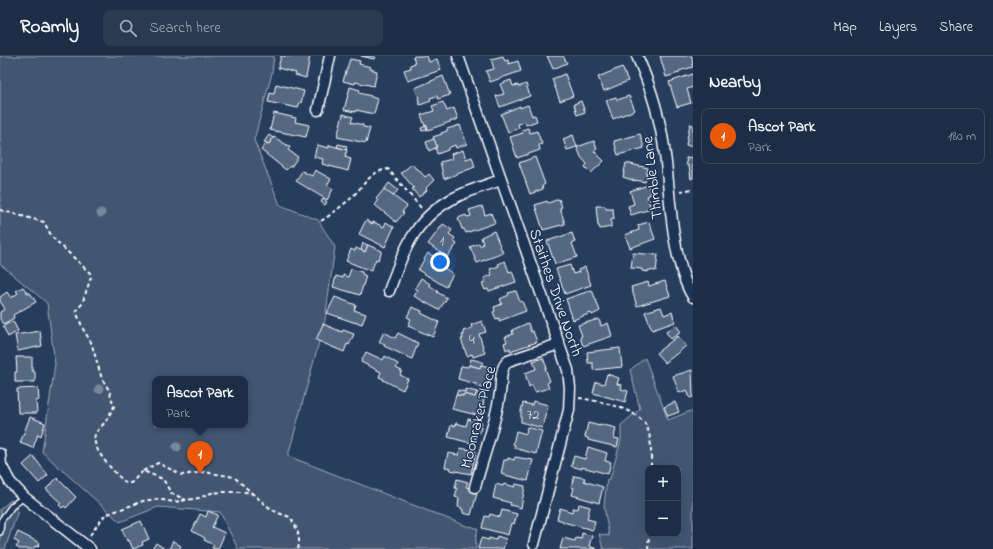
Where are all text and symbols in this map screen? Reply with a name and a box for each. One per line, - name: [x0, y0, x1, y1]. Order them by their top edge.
- search box: [103, 10, 383, 46]
- text: Roamly: [20, 14, 79, 41]
- icon: search: [117, 17, 139, 39]
- text: Search here: [149, 17, 221, 39]
- text: Map: [833, 17, 857, 38]
- text: Layers: [879, 17, 917, 38]
- text: Share: [939, 17, 973, 38]
- text: Nearby: [709, 70, 761, 95]
- text: Ascot Park: [748, 116, 815, 138]
- text: 1: [721, 127, 725, 146]
- text: 180 m: [948, 127, 976, 146]
- street label: Thimble Lane: [636, 134, 670, 221]
- text: Park: [748, 138, 772, 157]
- street label: Staithes Drive North: [522, 225, 588, 360]
- house number: 1: [440, 231, 445, 252]
- your location: [430, 252, 450, 272]
- house number: 4: [469, 330, 475, 351]
- street label: Moonraker Place: [455, 363, 503, 471]
- popup: [152, 376, 248, 428]
- text: Ascot Park: [166, 382, 234, 404]
- text: Park: [166, 404, 190, 423]
- house number: 72: [527, 405, 539, 426]
- pin: 1: [187, 441, 213, 474]
- map controls: [645, 465, 681, 537]
- button: +: [645, 465, 681, 501]
- button: −: [645, 501, 681, 537]

